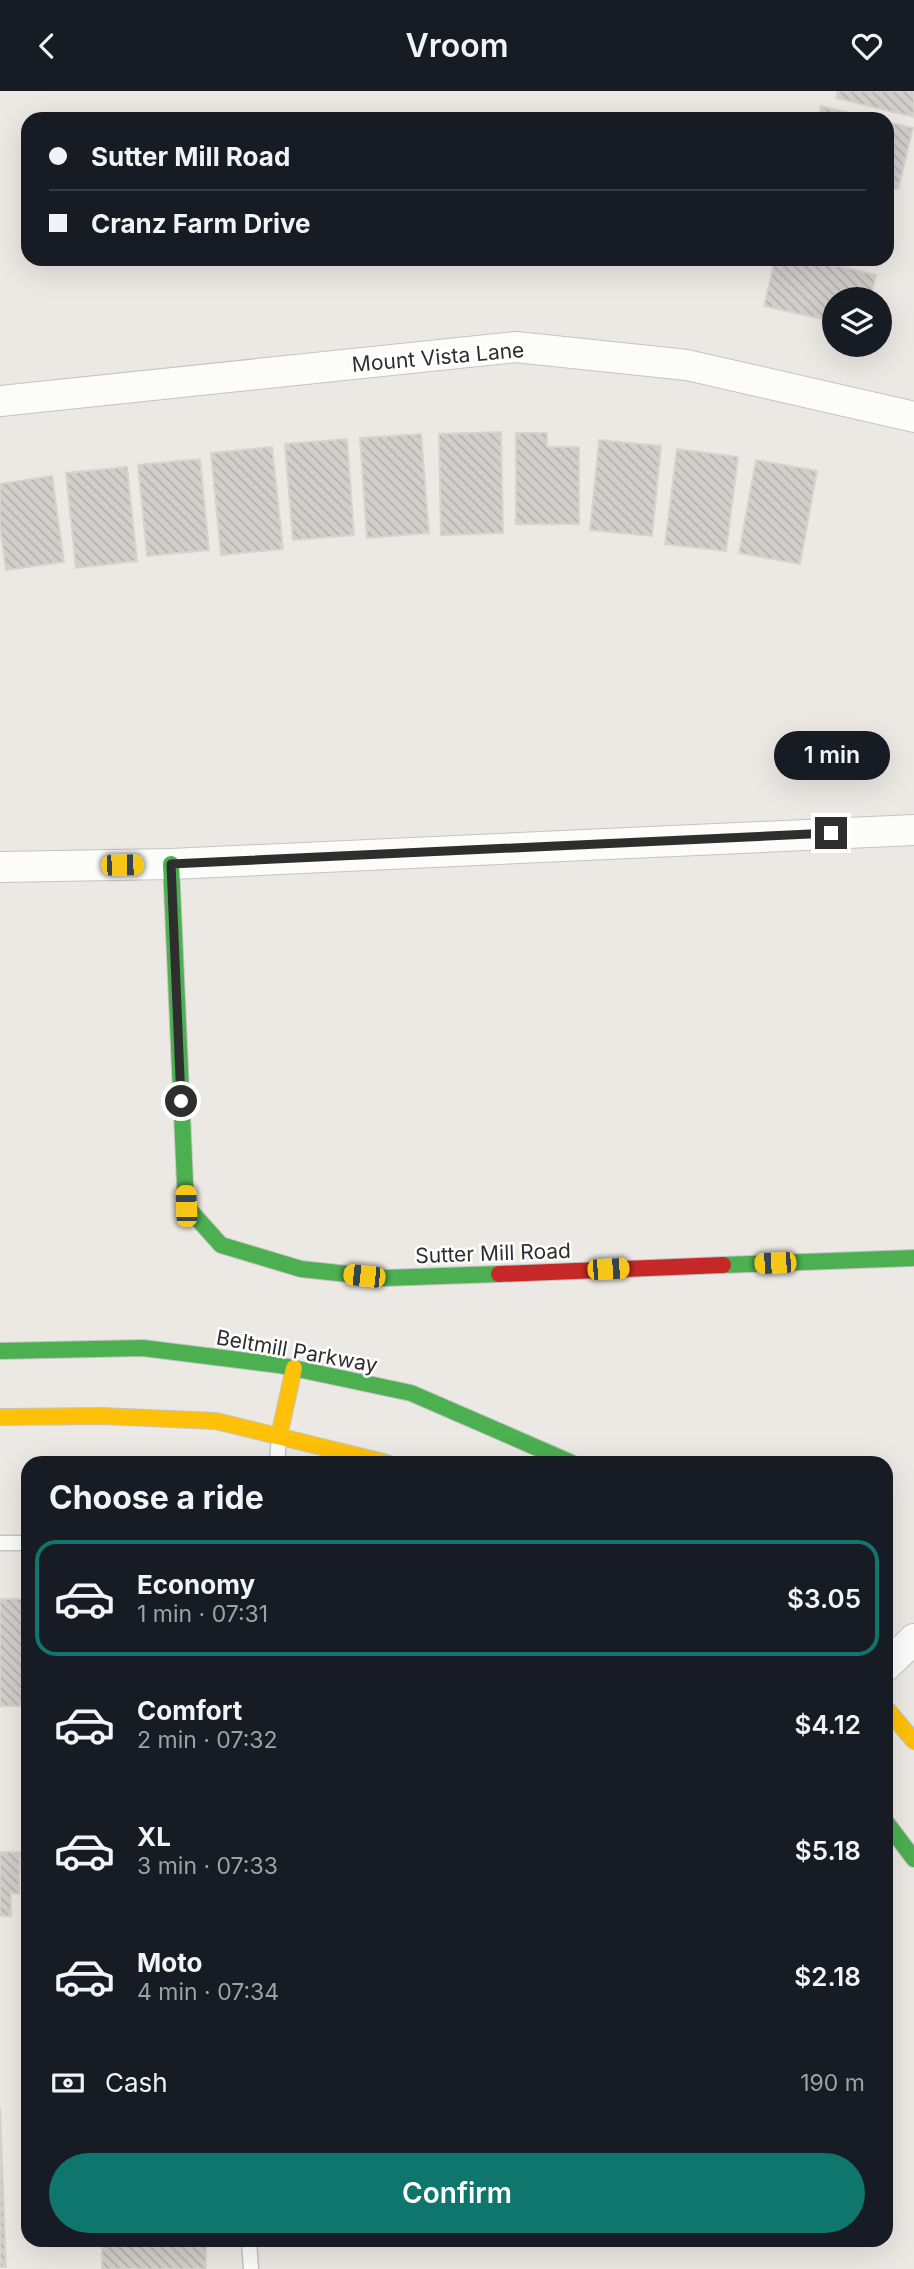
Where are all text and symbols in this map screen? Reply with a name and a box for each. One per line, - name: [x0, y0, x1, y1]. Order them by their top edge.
- text: Vroom: [405, 26, 509, 65]
- icon: back: [28, 27, 66, 65]
- icon: heart: [848, 27, 886, 65]
- text: Sutter Mill Road: [91, 141, 290, 172]
- text: Cranz Farm Drive: [91, 208, 311, 239]
- map controls: [822, 287, 892, 357]
- button: layers: [822, 287, 892, 357]
- street label: Mount Vista Lane: [351, 337, 525, 377]
- callout: 1 min: [773, 731, 889, 781]
- text: 1 min: [804, 741, 860, 769]
- route end: [815, 817, 847, 849]
- car: [101, 854, 144, 876]
- route start: [165, 1085, 197, 1117]
- car: [175, 1185, 198, 1227]
- street label: Sutter Mill Road: [415, 1238, 571, 1268]
- car: [754, 1252, 797, 1274]
- car: [587, 1257, 630, 1281]
- car: [343, 1263, 386, 1289]
- street label: Beltmill Parkway: [214, 1325, 380, 1378]
- text: Choose a ride: [49, 1478, 264, 1517]
- icon: car: [53, 1567, 116, 1630]
- text: Economy: [137, 1569, 255, 1600]
- text: $3.05: [787, 1583, 861, 1614]
- text: 1 min · 07:31: [137, 1600, 268, 1628]
- icon: car: [53, 1693, 116, 1756]
- text: Comfort: [137, 1695, 242, 1726]
- text: $4.12: [794, 1709, 861, 1740]
- text: 2 min · 07:32: [137, 1726, 278, 1754]
- icon: car: [53, 1819, 116, 1882]
- text: XL: [137, 1821, 171, 1852]
- text: $5.18: [795, 1835, 861, 1866]
- text: 3 min · 07:33: [137, 1852, 278, 1880]
- icon: car: [53, 1945, 116, 2008]
- text: Moto: [137, 1947, 202, 1978]
- text: $2.18: [794, 1961, 861, 1992]
- text: 4 min · 07:34: [137, 1978, 279, 2006]
- icon: cash: [49, 2064, 87, 2102]
- text: Cash: [105, 2067, 168, 2098]
- text: 190 m: [800, 2069, 865, 2097]
- button: Confirm: [49, 2153, 865, 2233]

